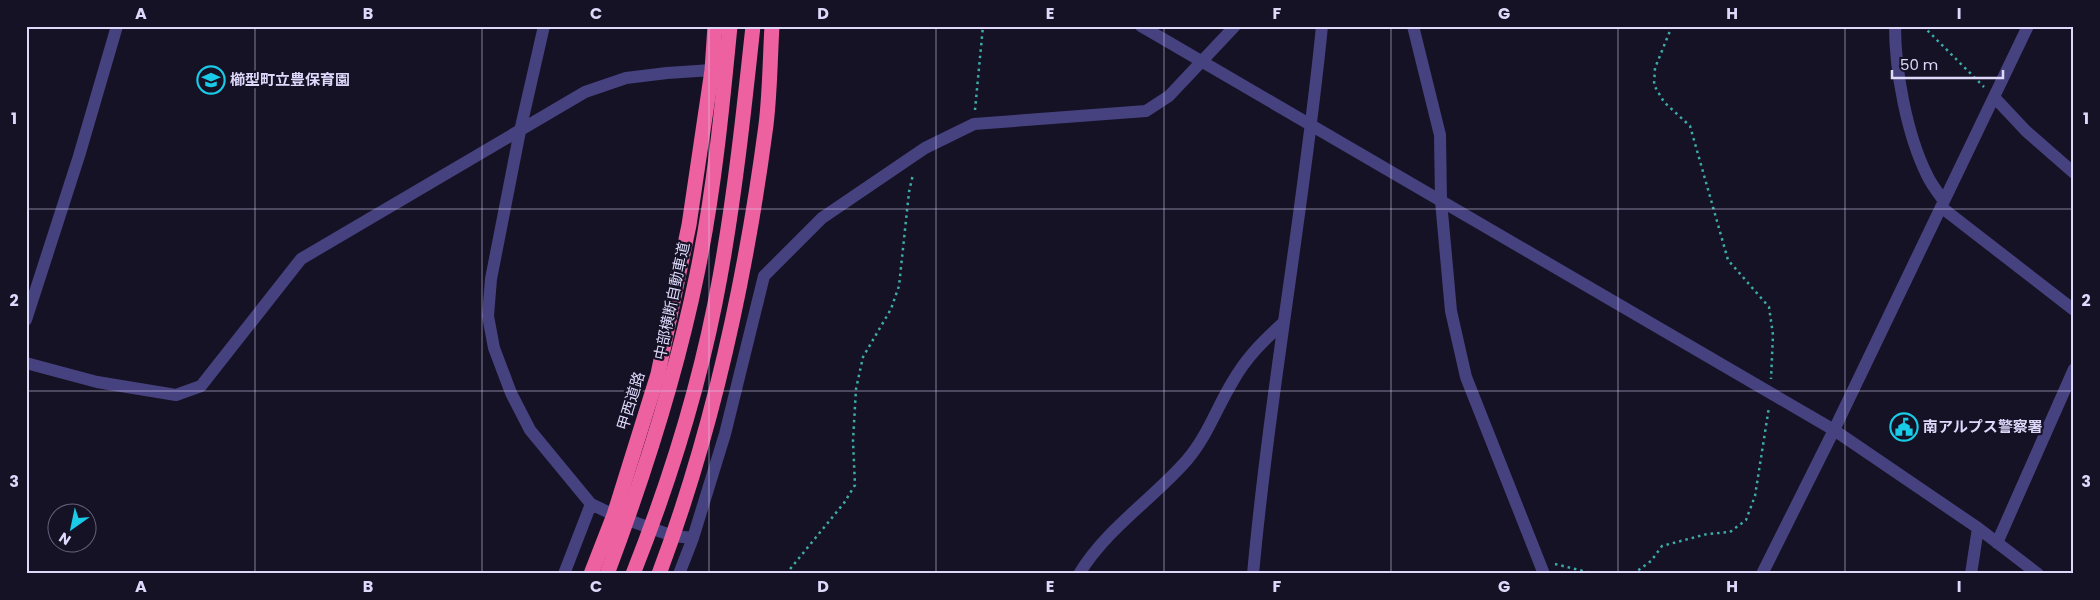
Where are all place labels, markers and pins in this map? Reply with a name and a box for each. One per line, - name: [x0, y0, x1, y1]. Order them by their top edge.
- school or university icon: 櫛型町立豊保育園: [196, 65, 226, 95]
- place label: 櫛型町立豊保育園: [230, 69, 350, 90]
- public building icon: 南アルプス警察署: [1889, 412, 1919, 442]
- place label: 南アルプス警察署: [1923, 416, 2043, 437]

